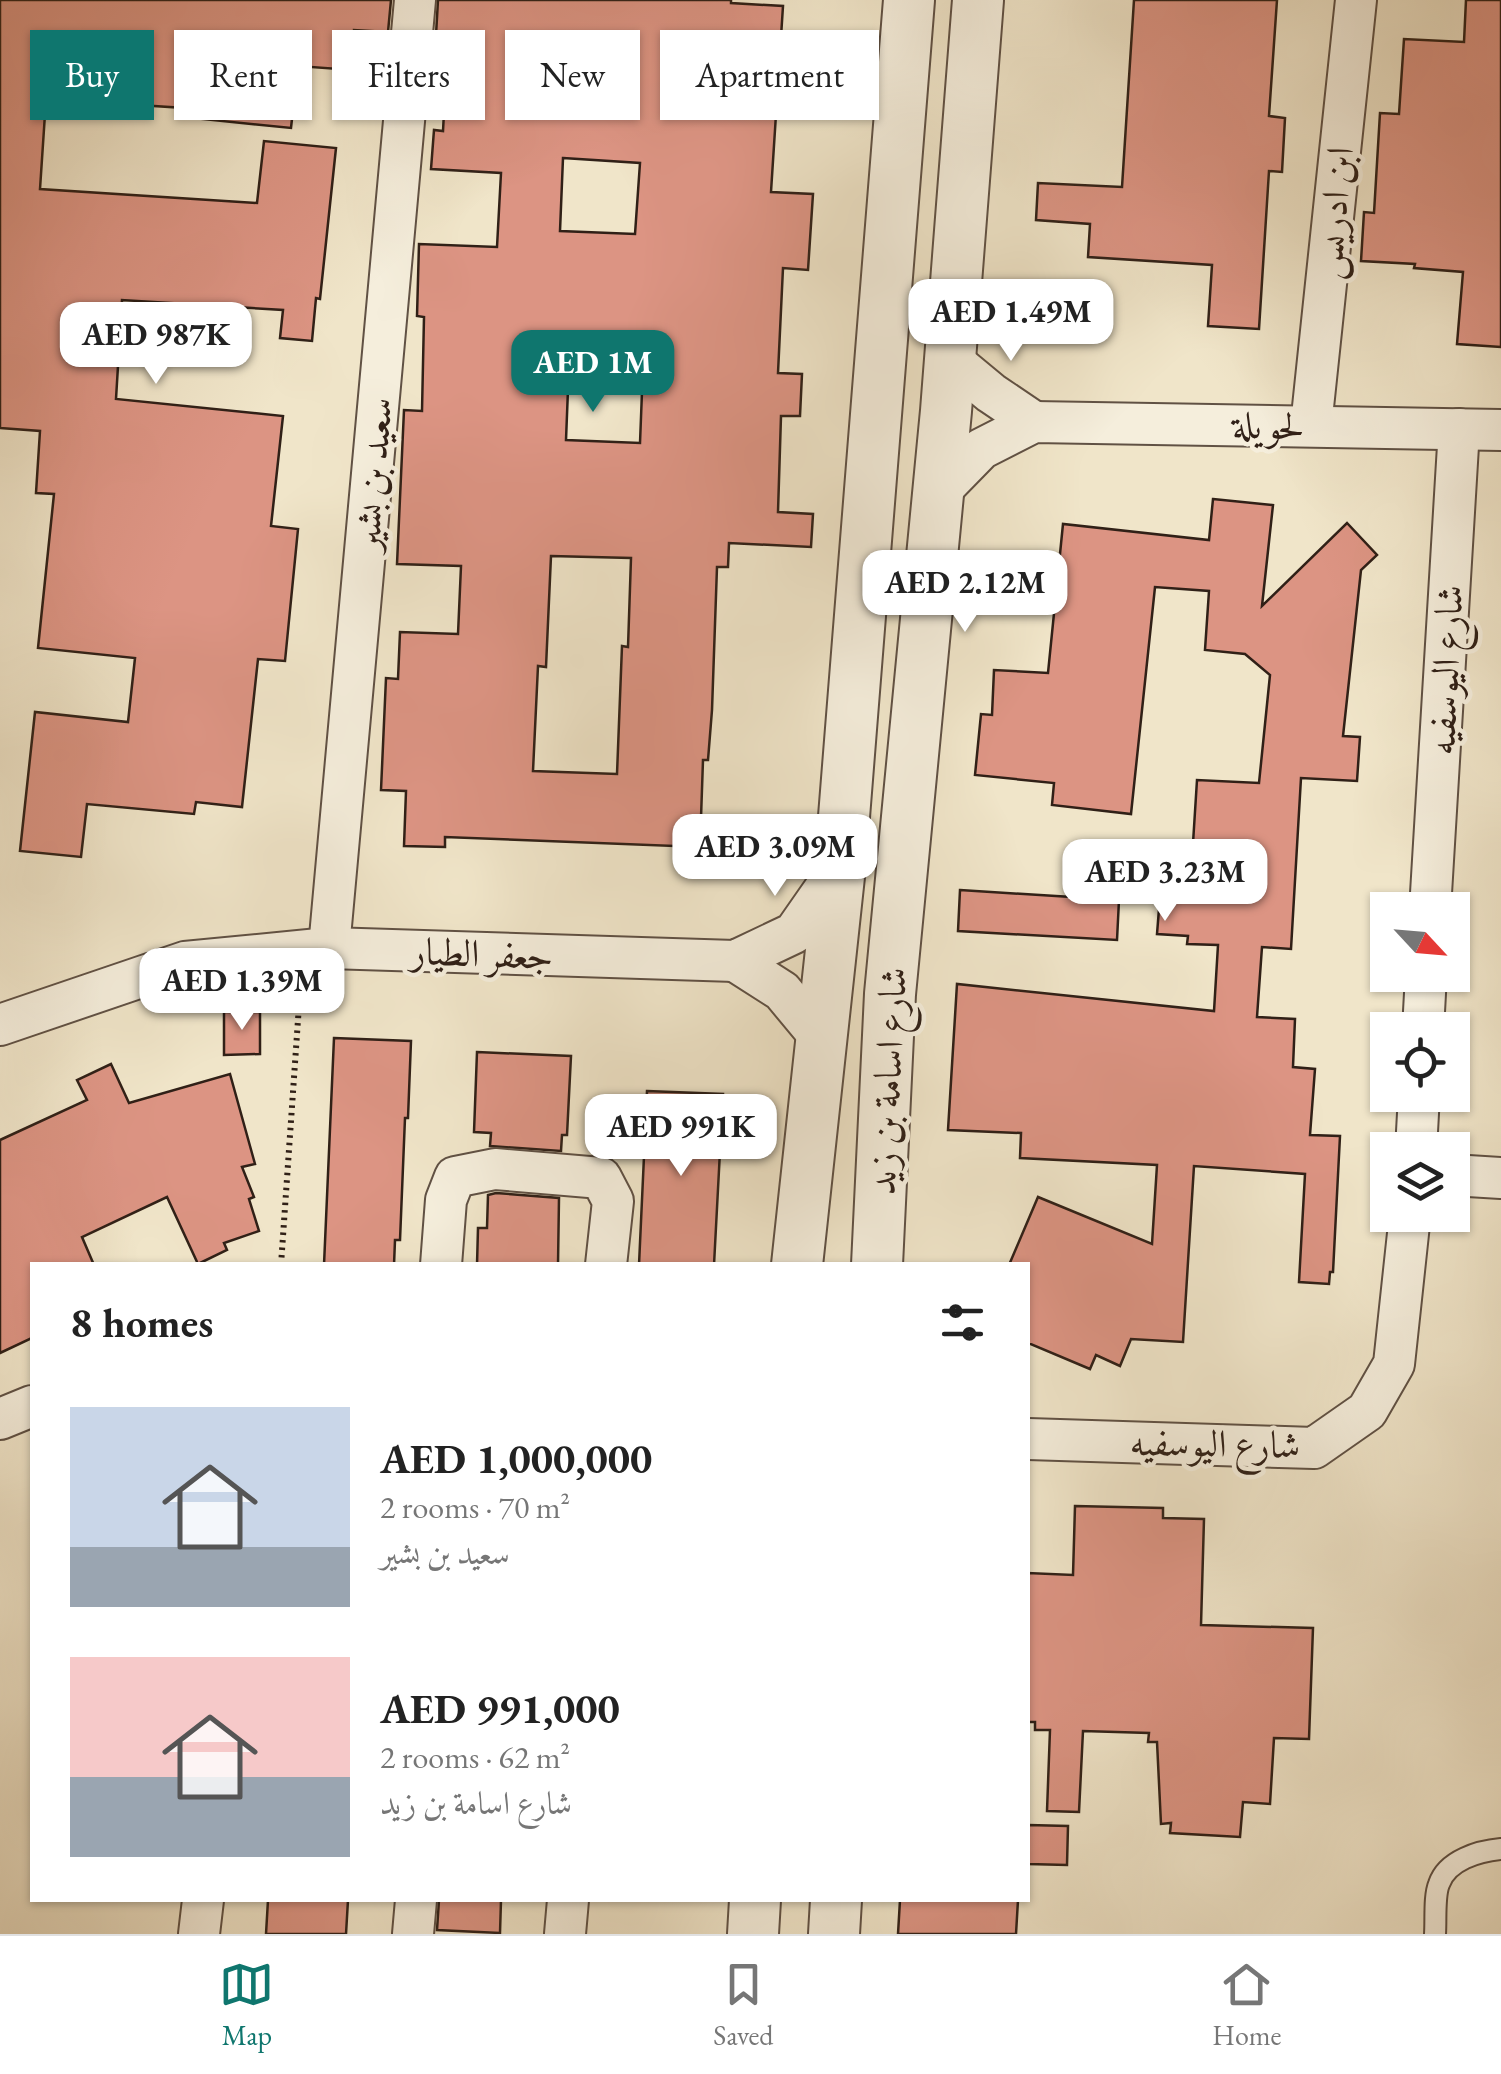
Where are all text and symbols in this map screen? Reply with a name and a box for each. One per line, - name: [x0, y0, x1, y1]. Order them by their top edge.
- chip: Buy: [30, 30, 154, 120]
- chip: Rent: [174, 30, 312, 120]
- chip: Filters: [332, 30, 485, 120]
- chip: New: [505, 30, 640, 120]
- chip: Apartment: [660, 30, 879, 120]
- street label: ابن ادريس: [1302, 144, 1367, 282]
- pin: AED 1.49M: [897, 279, 1125, 364]
- text: AED 1.49M: [930, 290, 1092, 332]
- pin: AED 987K: [53, 302, 259, 387]
- text: AED 987K: [82, 313, 230, 355]
- pin: AED 1M: [512, 330, 674, 415]
- text: AED 1M: [533, 341, 653, 383]
- street label: سعيد بن بشير: [341, 395, 403, 557]
- street label: لحويلة: [1230, 400, 1304, 450]
- pin: AED 2.12M: [851, 550, 1079, 635]
- text: AED 2.12M: [884, 561, 1046, 603]
- street label: شارع اليوسفيه: [1416, 584, 1481, 757]
- pin: AED 3.09M: [661, 814, 889, 899]
- text: AED 3.09M: [694, 825, 856, 867]
- pin: AED 3.23M: [1051, 839, 1279, 924]
- text: AED 3.23M: [1084, 850, 1246, 892]
- north arrow: [1370, 892, 1470, 992]
- map controls: [1370, 892, 1470, 1232]
- street label: جعفر الطيار: [406, 926, 554, 980]
- pin: AED 1.39M: [128, 948, 356, 1033]
- text: AED 1.39M: [161, 959, 323, 1001]
- street label: شارع اسامة بن زيد: [857, 966, 924, 1196]
- button: locate: [1370, 1012, 1470, 1112]
- pin: AED 991K: [578, 1094, 784, 1179]
- text: AED 991K: [607, 1105, 755, 1147]
- button: layers: [1370, 1132, 1470, 1232]
- text: 8 homes: [70, 1295, 213, 1350]
- icon: filters: [935, 1295, 990, 1350]
- street label: شارع اليوسفيه: [1129, 1417, 1301, 1476]
- text: AED 1,000,000: [380, 1431, 652, 1486]
- icon: home: [150, 1447, 270, 1567]
- text: 2 rooms · 70 m²: [380, 1486, 570, 1528]
- text: سعيد بن بشير: [380, 1532, 510, 1574]
- text: AED 991,000: [380, 1681, 620, 1736]
- icon: home: [150, 1697, 270, 1817]
- text: 2 rooms · 62 m²: [380, 1736, 570, 1778]
- text: شارع اسامة بن زيد: [380, 1782, 572, 1824]
- tab: Map: [219, 1957, 274, 2053]
- tab: Saved: [713, 1957, 773, 2053]
- tab: Home: [1212, 1957, 1282, 2053]

